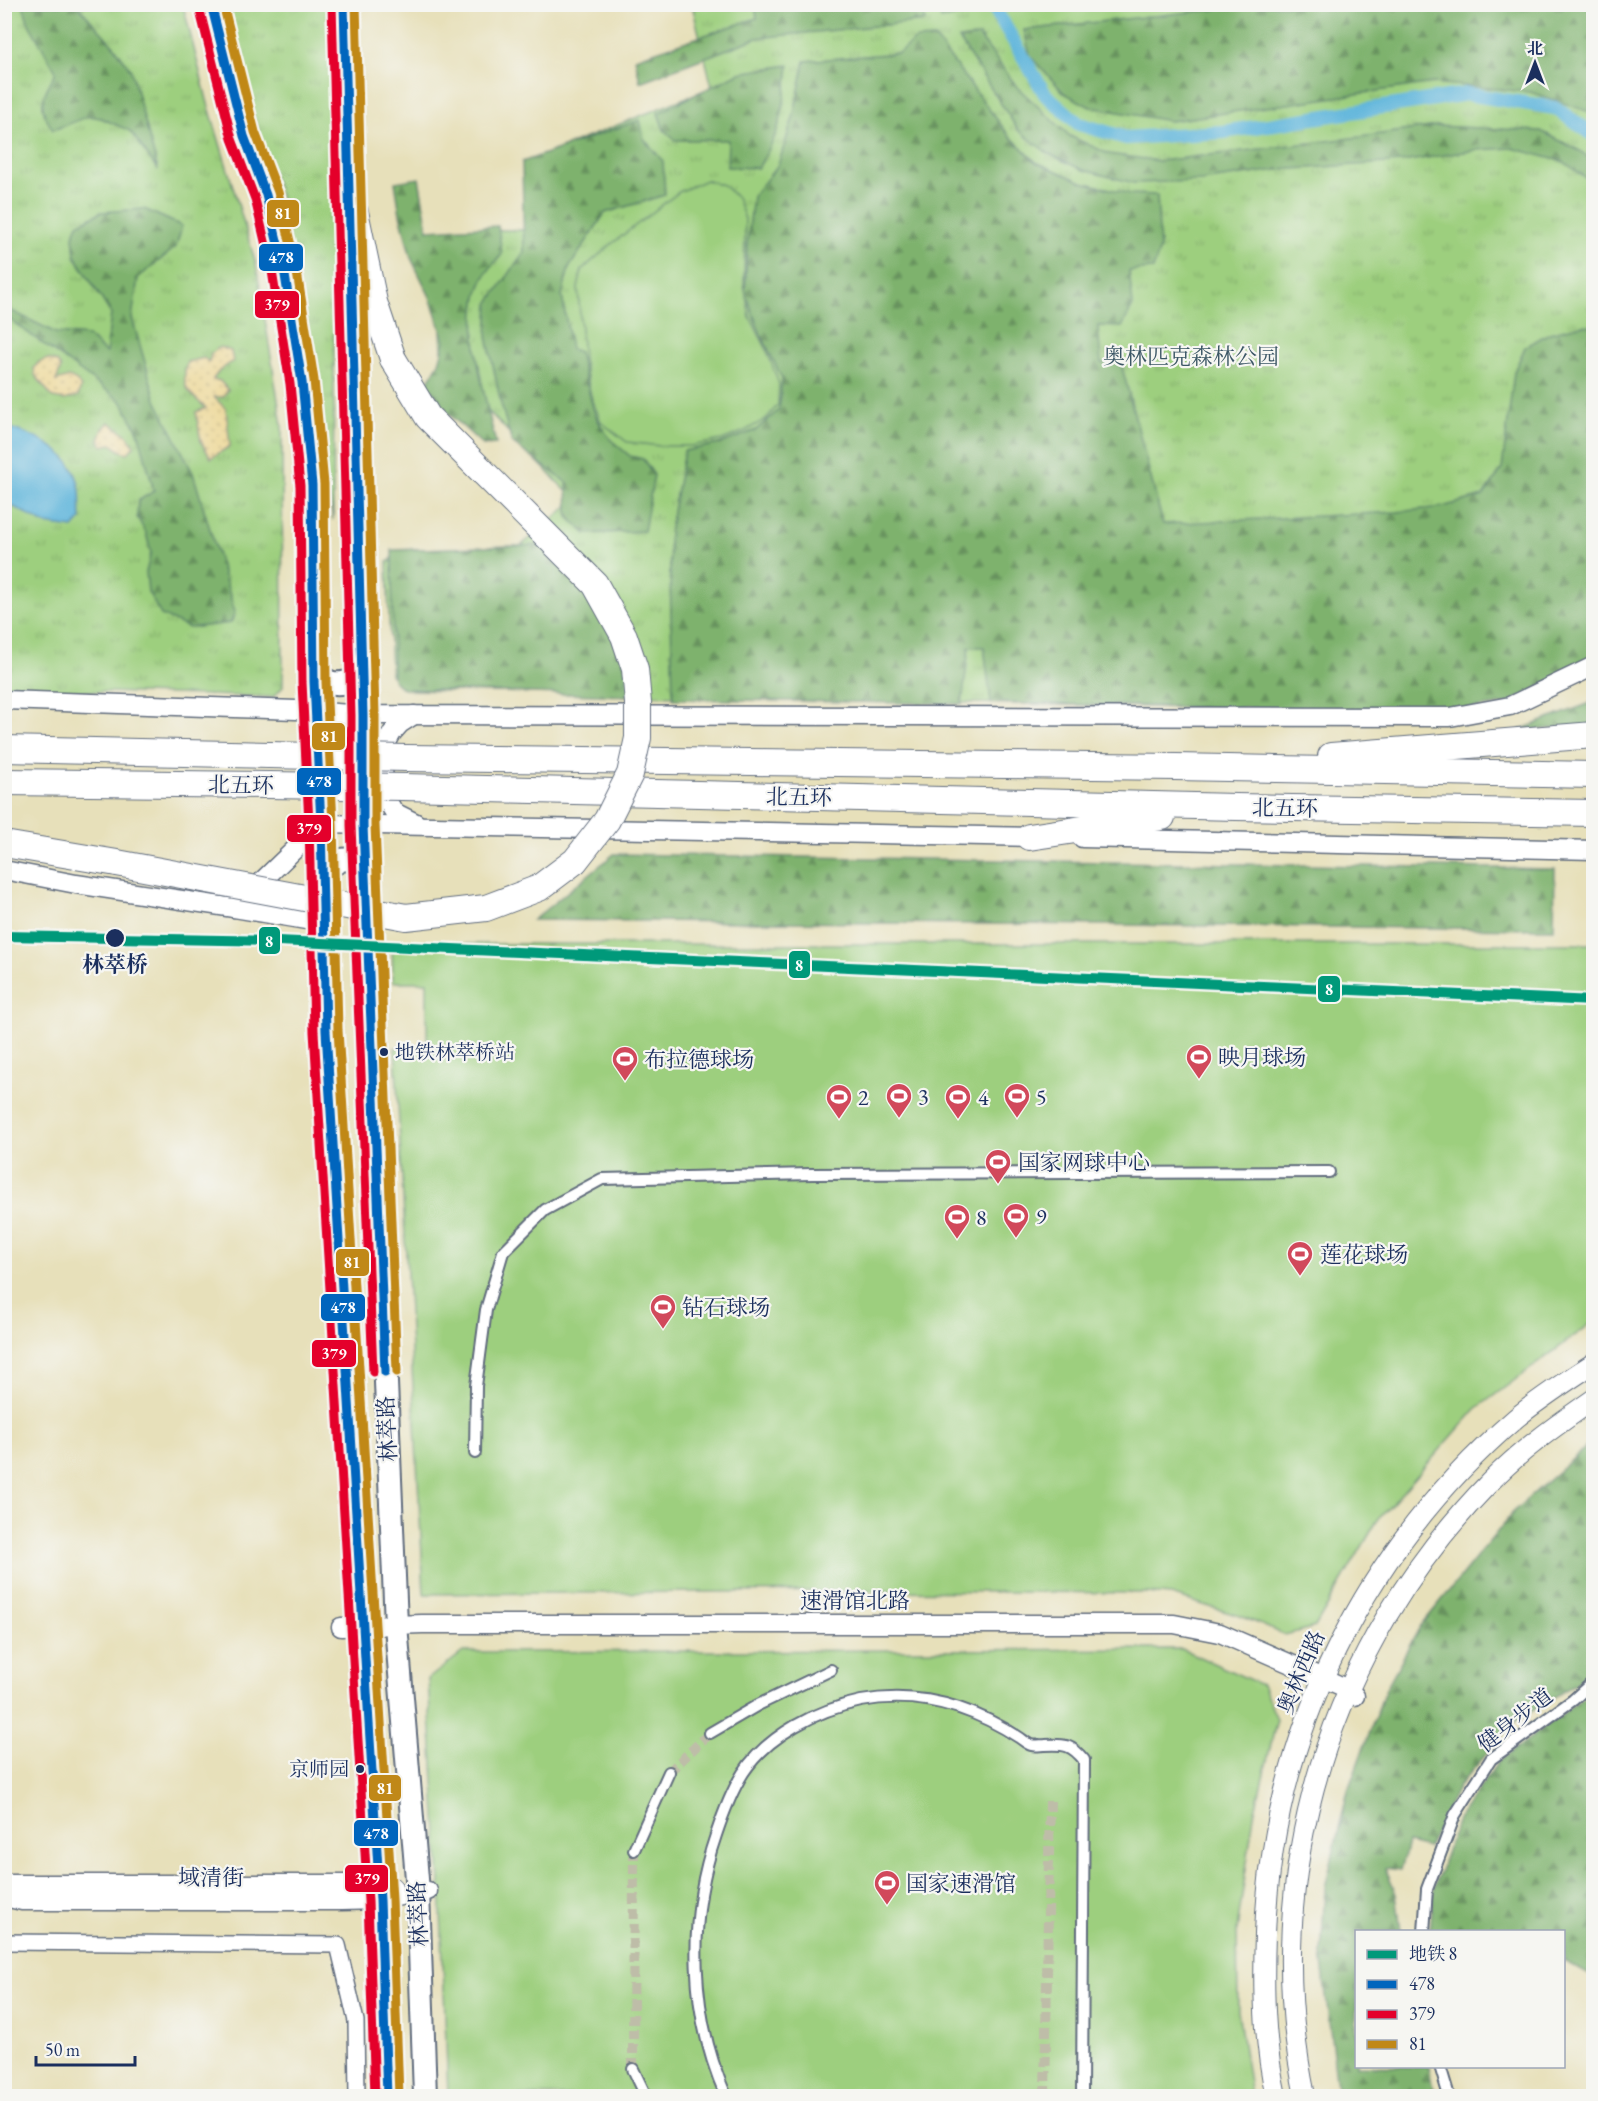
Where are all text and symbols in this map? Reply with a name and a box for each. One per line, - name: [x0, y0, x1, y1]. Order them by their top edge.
- north arrow: [1505, 33, 1565, 93]
- text: 北: [1527, 38, 1543, 59]
- line badge: 81: [266, 199, 300, 228]
- text: 81: [275, 203, 291, 224]
- line badge: 478: [258, 243, 304, 272]
- text: 478: [268, 247, 294, 268]
- line badge: 379: [254, 290, 300, 319]
- text: 379: [264, 294, 290, 315]
- park label: 奥林匹克森林公园: [1103, 342, 1279, 371]
- line badge: 81: [311, 722, 346, 751]
- text: 81: [321, 726, 337, 747]
- line badge: 478: [296, 767, 342, 796]
- street label: 北五环: [208, 770, 274, 800]
- text: 478: [306, 771, 332, 792]
- street label: 北五环: [766, 782, 832, 812]
- street label: 北五环: [1252, 793, 1318, 823]
- line badge: 379: [286, 814, 332, 843]
- text: 379: [296, 818, 322, 839]
- line badge: 8: [258, 926, 281, 955]
- marker: 林萃桥: [104, 927, 126, 949]
- text: 8: [265, 931, 273, 952]
- place label: 林萃桥: [82, 950, 148, 979]
- line badge: 8: [788, 950, 811, 979]
- text: 8: [795, 955, 803, 976]
- line badge: 8: [1317, 975, 1341, 1003]
- text: 8: [1325, 979, 1333, 1000]
- place label: 地铁林萃桥站: [395, 1039, 515, 1065]
- sports icon: 映月球场: [1184, 1042, 1214, 1080]
- place label: 映月球场: [1218, 1043, 1306, 1072]
- sports icon: 布拉德球场: [610, 1044, 640, 1082]
- place label: 布拉德球场: [644, 1045, 754, 1074]
- marker: 地铁林萃桥站: [378, 1046, 390, 1058]
- sports icon: 3: [884, 1081, 914, 1119]
- sports icon: 5: [1002, 1081, 1032, 1119]
- sports icon: 2: [824, 1082, 854, 1120]
- place label: 3: [918, 1082, 929, 1111]
- sports icon: 4: [943, 1082, 973, 1120]
- place label: 5: [1036, 1082, 1047, 1111]
- place label: 2: [858, 1083, 869, 1112]
- place label: 4: [978, 1083, 989, 1112]
- sports icon: 国家网球中心: [983, 1147, 1013, 1185]
- place label: 国家网球中心: [1018, 1148, 1150, 1177]
- sports icon: 9: [1001, 1201, 1031, 1239]
- sports icon: 8: [942, 1202, 972, 1240]
- place label: 9: [1036, 1202, 1047, 1231]
- place label: 8: [976, 1203, 987, 1232]
- sports icon: 莲花球场: [1285, 1239, 1315, 1277]
- place label: 莲花球场: [1320, 1240, 1408, 1269]
- line badge: 81: [335, 1248, 370, 1277]
- text: 81: [344, 1252, 360, 1273]
- sports icon: 钻石球场: [648, 1292, 678, 1330]
- line badge: 478: [320, 1293, 366, 1322]
- place label: 钻石球场: [682, 1293, 770, 1322]
- text: 478: [330, 1297, 356, 1318]
- line badge: 379: [311, 1339, 357, 1368]
- text: 379: [321, 1343, 347, 1364]
- street label: 林萃路: [371, 1395, 403, 1463]
- street label: 速滑馆北路: [800, 1586, 910, 1615]
- street label: 奥林西路: [1270, 1626, 1332, 1718]
- street label: 健身步道: [1471, 1681, 1559, 1759]
- place label: 京师园: [289, 1756, 349, 1782]
- marker: 京师园: [354, 1763, 366, 1775]
- line badge: 81: [368, 1774, 402, 1802]
- text: 81: [377, 1778, 393, 1799]
- line badge: 478: [353, 1819, 399, 1847]
- text: 478: [363, 1823, 389, 1844]
- street label: 域清街: [178, 1863, 244, 1892]
- line badge: 379: [344, 1864, 389, 1893]
- text: 379: [354, 1868, 380, 1889]
- sports icon: 国家速滑馆: [872, 1868, 902, 1906]
- place label: 国家速滑馆: [906, 1869, 1016, 1898]
- street label: 林萃路: [402, 1880, 434, 1948]
- legend: [1355, 1930, 1565, 2068]
- text: 地铁 8: [1409, 1942, 1457, 1965]
- text: 478: [1409, 1972, 1435, 1995]
- text: 379: [1409, 2002, 1435, 2025]
- scale bar: [36, 2029, 135, 2067]
- text: 81: [1409, 2032, 1426, 2055]
- text: 50 m: [45, 2038, 80, 2061]

